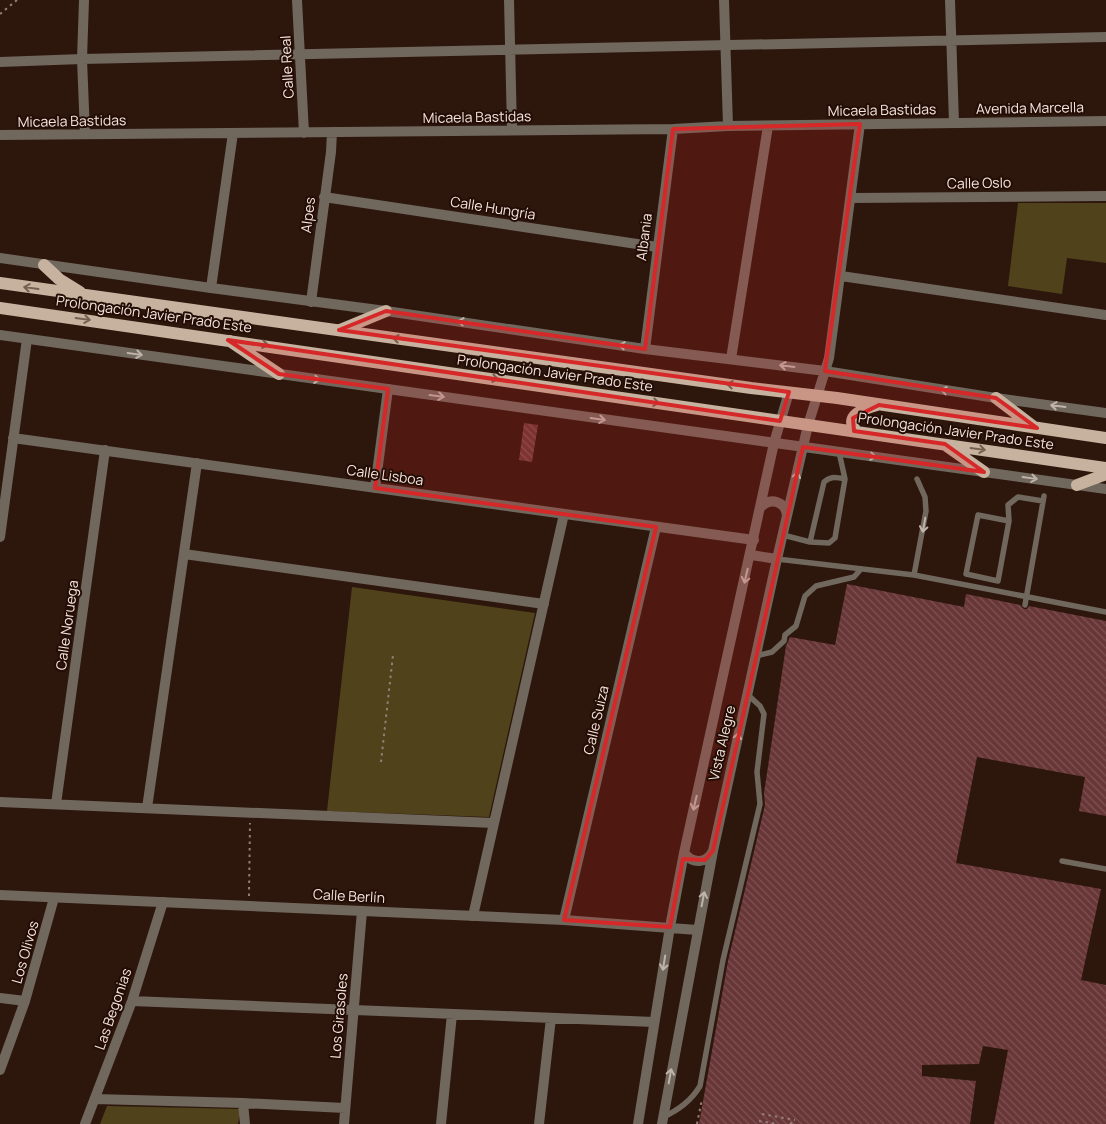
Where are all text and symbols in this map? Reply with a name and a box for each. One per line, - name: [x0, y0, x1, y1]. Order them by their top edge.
- street label: Calle Real: [275, 35, 298, 99]
- street label: Avenida Marcella: [976, 97, 1084, 118]
- street label: Micaela Bastidas: [828, 99, 936, 120]
- street label: Micaela Bastidas: [423, 106, 531, 127]
- street label: Micaela Bastidas: [18, 110, 126, 131]
- street label: Calle Oslo: [947, 172, 1011, 193]
- street label: Calle Hungría: [449, 191, 537, 224]
- street label: Alpes: [296, 196, 319, 234]
- street label: Albania: [631, 212, 656, 262]
- one-way arrow: [23, 282, 39, 292]
- street label: Prolongación Javier Prado Este: [55, 290, 253, 337]
- one-way arrow: [75, 314, 91, 324]
- one-way arrow: [457, 317, 473, 327]
- one-way arrow: [392, 334, 408, 344]
- one-way arrow: [253, 340, 269, 350]
- one-way arrow: [618, 341, 634, 351]
- one-way arrow: [127, 349, 143, 359]
- street label: Prolongación Javier Prado Este: [456, 349, 654, 396]
- one-way arrow: [779, 361, 795, 371]
- one-way arrow: [305, 374, 321, 384]
- one-way arrow: [483, 374, 499, 384]
- one-way arrow: [726, 380, 742, 390]
- one-way arrow: [940, 385, 956, 395]
- one-way arrow: [428, 391, 444, 401]
- one-way arrow: [644, 397, 660, 407]
- one-way arrow: [1050, 401, 1066, 411]
- street label: Prolongación Javier Prado Este: [857, 407, 1055, 454]
- one-way arrow: [589, 414, 605, 424]
- one-way arrow: [970, 444, 986, 454]
- one-way arrow: [861, 451, 877, 461]
- street label: Calle Lisboa: [345, 460, 425, 489]
- one-way arrow: [792, 472, 801, 488]
- one-way arrow: [1022, 473, 1038, 483]
- one-way arrow: [918, 517, 928, 533]
- one-way arrow: [741, 568, 750, 584]
- street label: Calle Noruega: [51, 579, 82, 671]
- street label: Calle Suiza: [578, 683, 613, 756]
- street label: Vista Alegre: [704, 703, 739, 782]
- one-way arrow: [733, 733, 742, 749]
- one-way arrow: [690, 795, 699, 811]
- street label: Calle Berlín: [313, 884, 385, 907]
- one-way arrow: [699, 891, 708, 907]
- street label: Los Olivos: [6, 918, 43, 986]
- one-way arrow: [658, 954, 668, 970]
- street label: Las Begonias: [90, 966, 135, 1052]
- street label: Los Girasoles: [325, 972, 352, 1059]
- one-way arrow: [666, 1068, 676, 1084]

